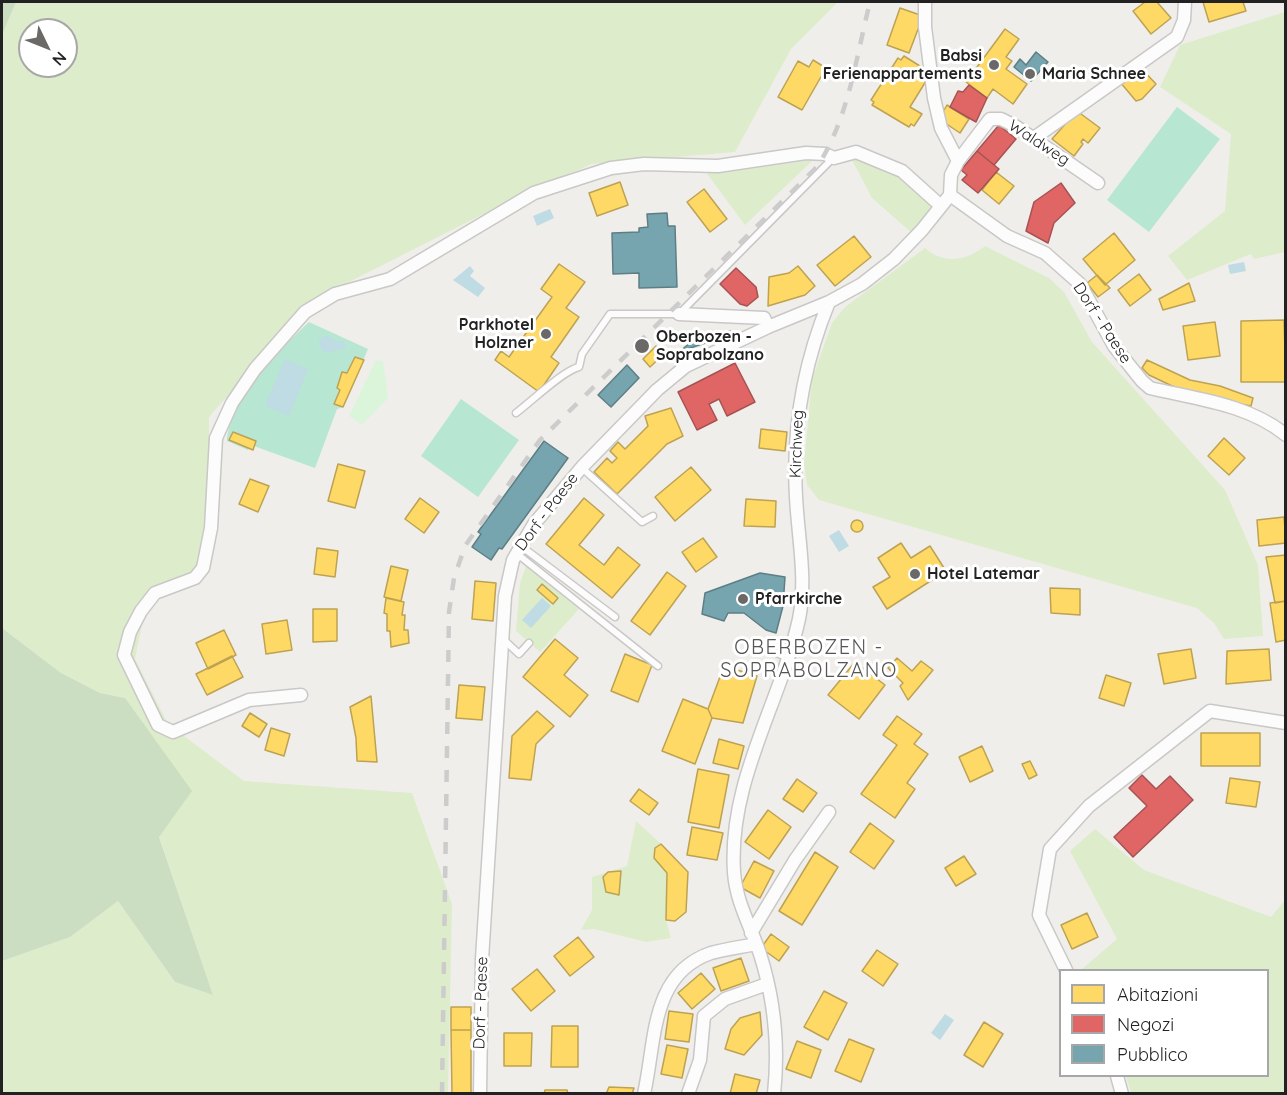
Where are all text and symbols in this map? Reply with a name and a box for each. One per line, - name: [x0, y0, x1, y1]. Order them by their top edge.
- north arrow: [18, 18, 78, 78]
- place label: Babsi Ferienappartements: [823, 46, 982, 84]
- text: N: [48, 48, 71, 70]
- marker: Babsi Ferienappartements: [987, 58, 1001, 72]
- place label: Maria Schnee: [1042, 64, 1146, 84]
- marker: Maria Schnee: [1023, 67, 1037, 81]
- street label: Waldweg: [1005, 116, 1073, 170]
- street label: Dorf - Paese: [1069, 279, 1135, 367]
- place label: Parkhotel Holzner: [459, 315, 534, 353]
- marker: Parkhotel Holzner: [539, 327, 553, 341]
- place label: Oberbozen - Soprabolzano: [656, 327, 764, 365]
- marker: Oberbozen - Soprabolzano: [633, 337, 651, 355]
- street label: Kirchweg: [786, 409, 808, 479]
- street label: Dorf - Paese: [511, 469, 583, 555]
- place label: Hotel Latemar: [927, 564, 1040, 584]
- marker: Hotel Latemar: [908, 567, 922, 581]
- place label: Pfarrkirche: [755, 589, 842, 609]
- marker: Pfarrkirche: [736, 592, 750, 606]
- district label: OBERBOZEN - SOPRABOLZANO: [720, 636, 898, 683]
- street label: Dorf - Paese: [470, 956, 492, 1050]
- legend: [1059, 969, 1269, 1077]
- text: Abitazioni: [1117, 983, 1198, 1006]
- text: Negozi: [1117, 1013, 1174, 1036]
- text: Pubblico: [1117, 1043, 1188, 1066]

